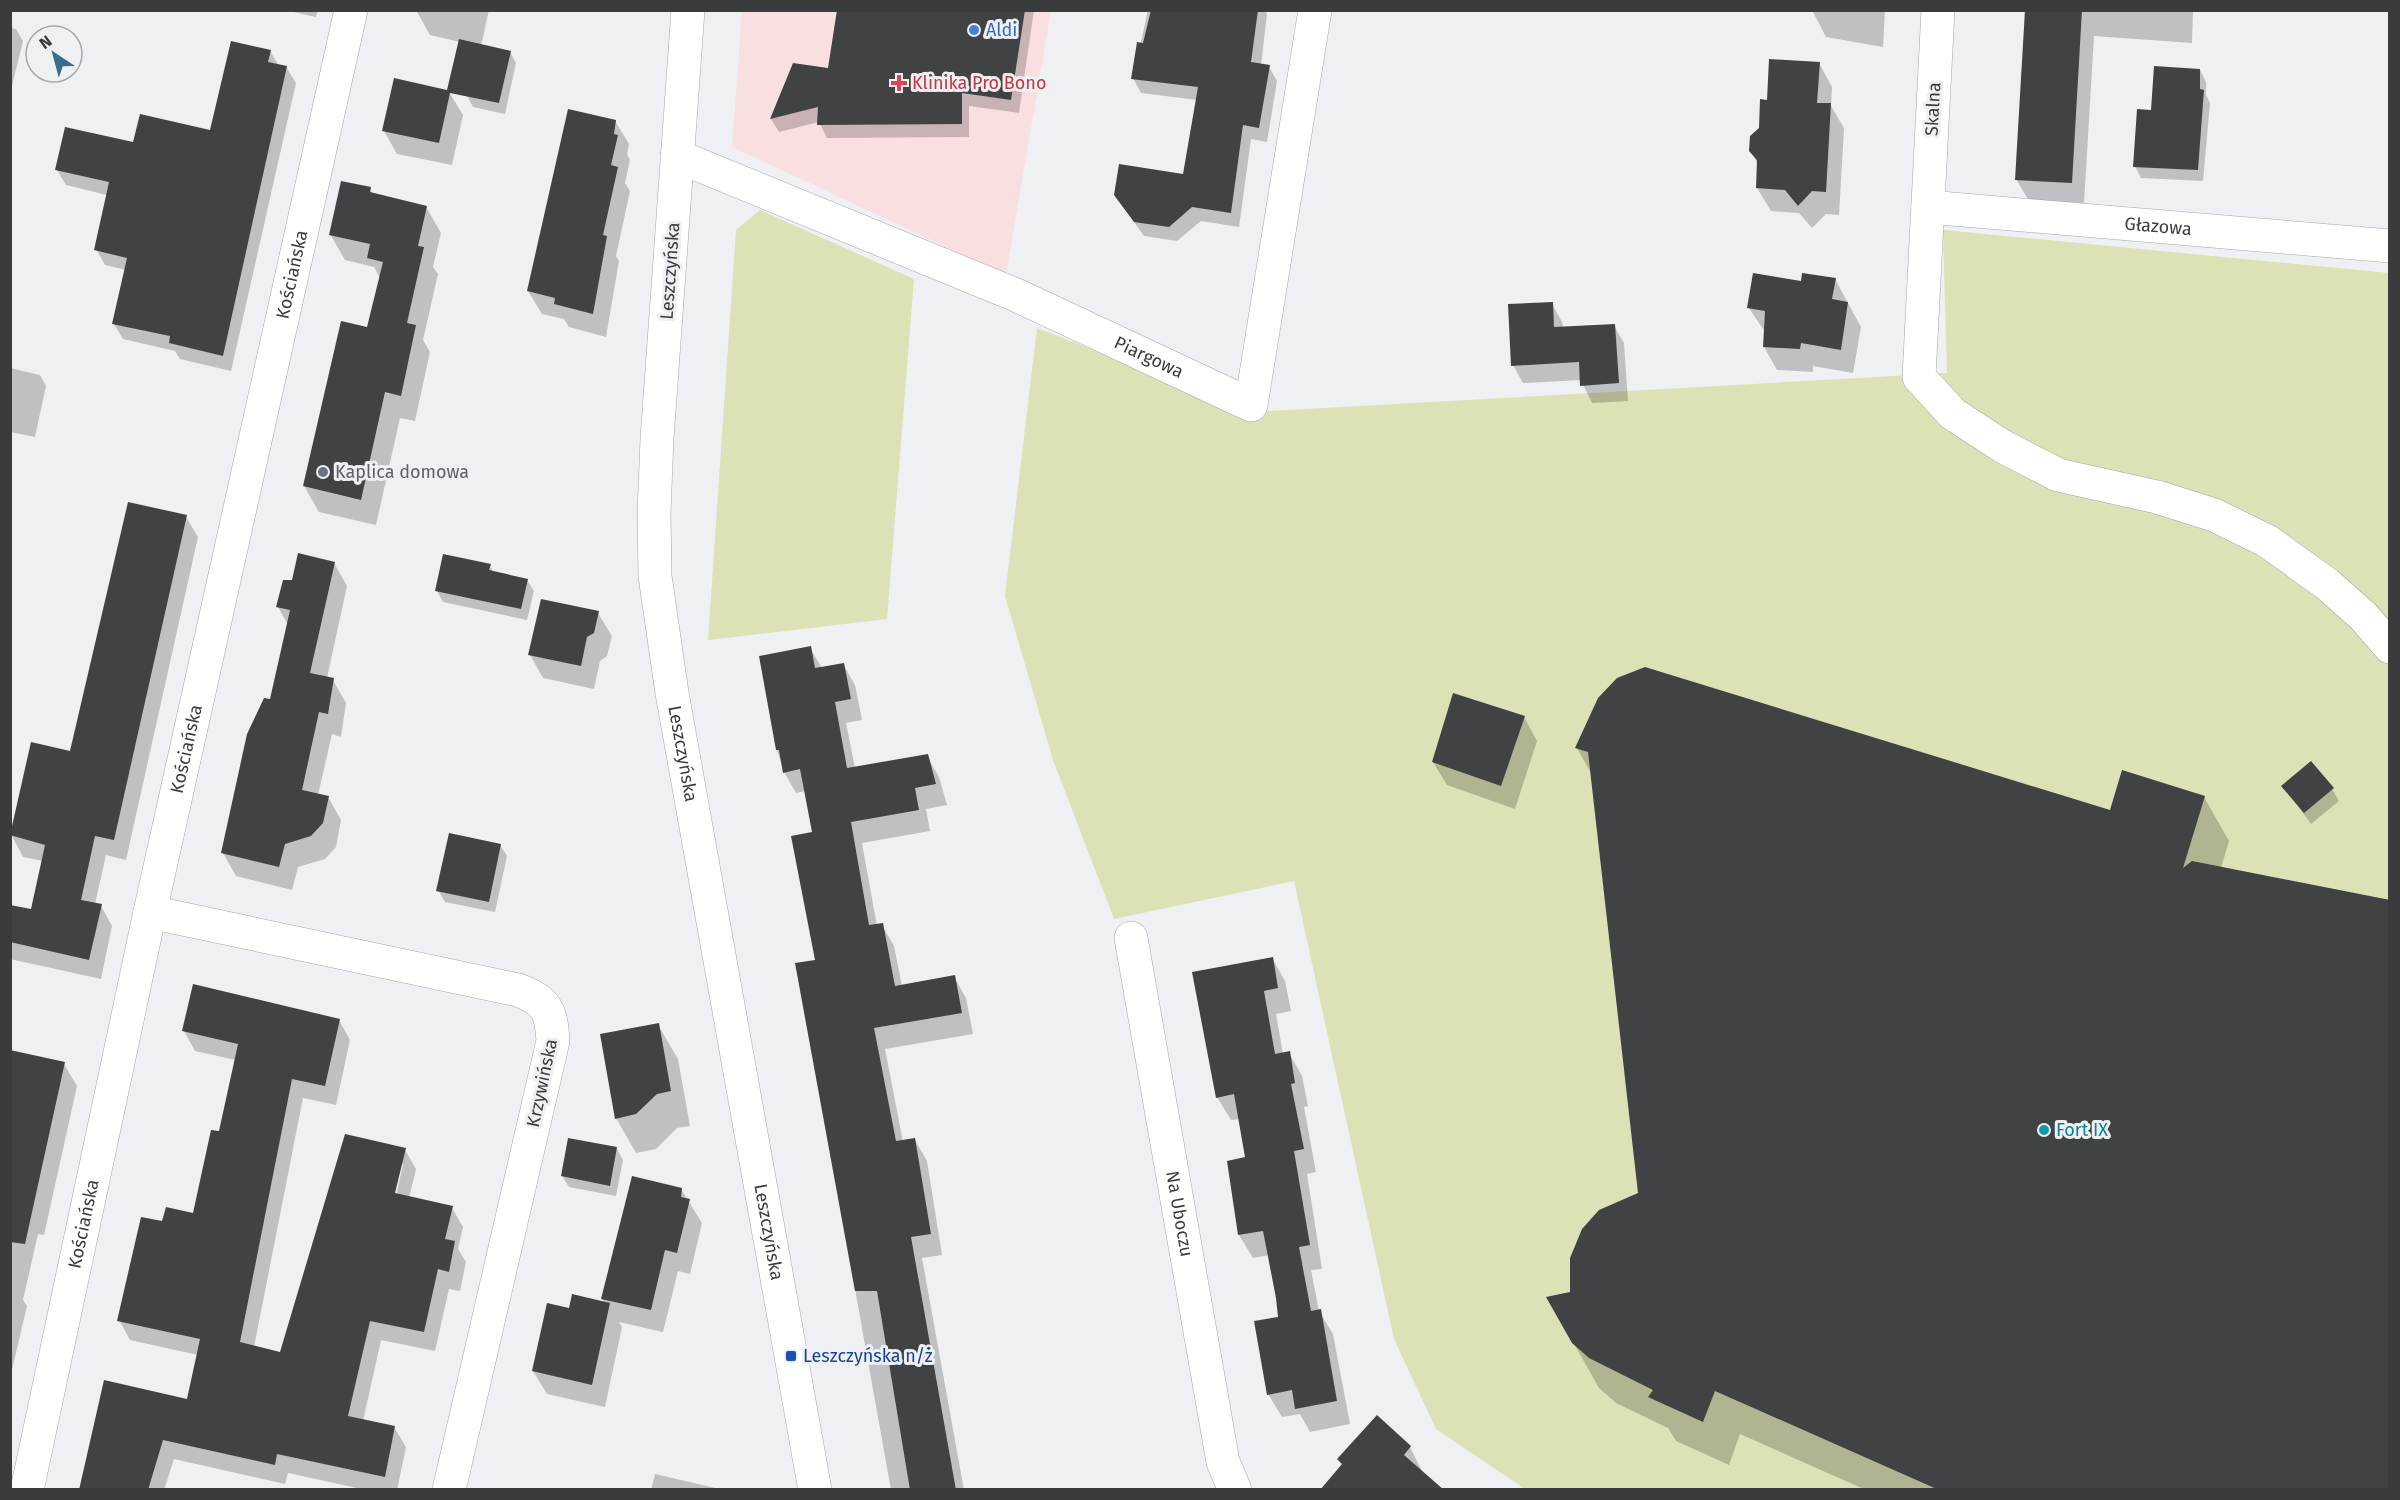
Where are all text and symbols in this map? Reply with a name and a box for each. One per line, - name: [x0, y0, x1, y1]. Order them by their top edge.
- place label: Aldi: [986, 19, 1017, 41]
- marker: Aldi: [967, 23, 981, 37]
- north arrow: [24, 24, 84, 84]
- text: N: [36, 31, 55, 53]
- place label: Klinika Pro Bono: [912, 72, 1046, 94]
- marker: Klinika Pro Bono: [890, 74, 908, 92]
- street label: Skalna: [1921, 81, 1945, 137]
- street label: Głazowa: [2124, 213, 2193, 240]
- street label: Leszczyńska: [656, 222, 684, 320]
- street label: Kościańska: [271, 228, 313, 321]
- street label: Piargowa: [1111, 331, 1187, 383]
- place label: Kaplica domowa: [335, 461, 469, 483]
- marker: Kaplica domowa: [316, 465, 330, 479]
- street label: Kościańska: [166, 702, 207, 795]
- street label: Leszczyńska: [663, 704, 702, 804]
- street label: Krzywińska: [522, 1037, 562, 1129]
- place label: Fort IX: [2056, 1119, 2108, 1141]
- marker: Fort IX: [2037, 1123, 2051, 1137]
- street label: Na Uboczu: [1161, 1169, 1198, 1258]
- street label: Kościańska: [63, 1177, 104, 1270]
- street label: Leszczyńska: [749, 1182, 788, 1282]
- place label: Leszczyńska n/ż: [803, 1345, 933, 1367]
- marker: Leszczyńska n/ż: [784, 1349, 798, 1363]

